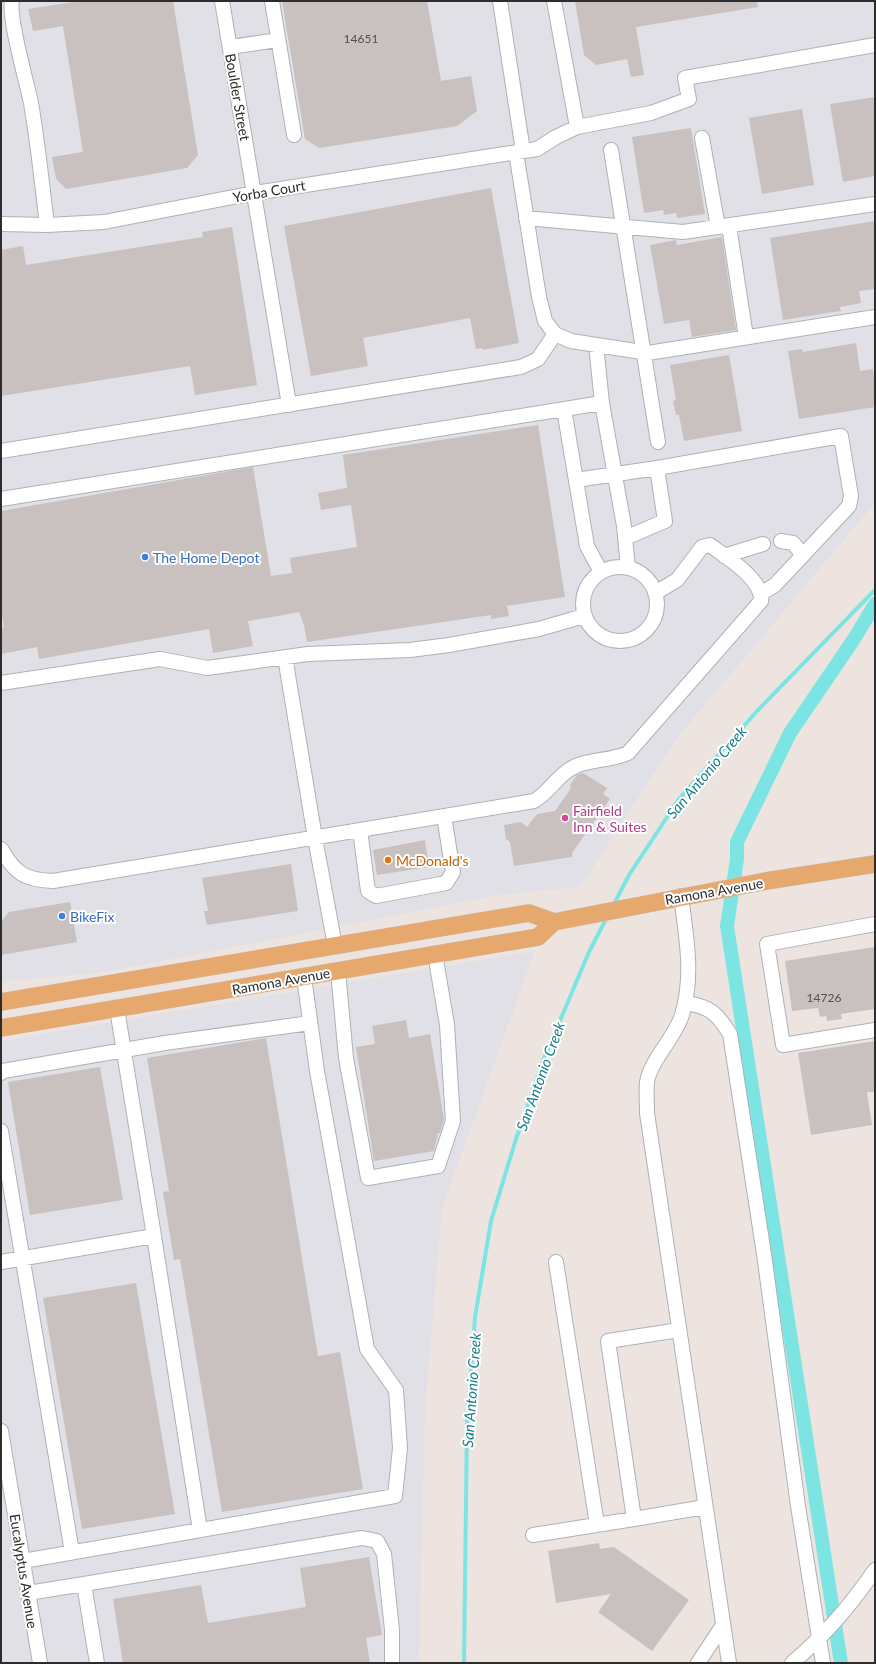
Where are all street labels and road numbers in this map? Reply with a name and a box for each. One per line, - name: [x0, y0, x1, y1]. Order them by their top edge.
- street label: Boulder Street: [222, 52, 254, 142]
- street label: Yorba Court: [231, 176, 307, 206]
- street label: Ramona Avenue: [664, 874, 764, 908]
- street label: Ramona Avenue: [231, 964, 331, 998]
- street label: Eucalyptus Avenue: [7, 1512, 41, 1630]

